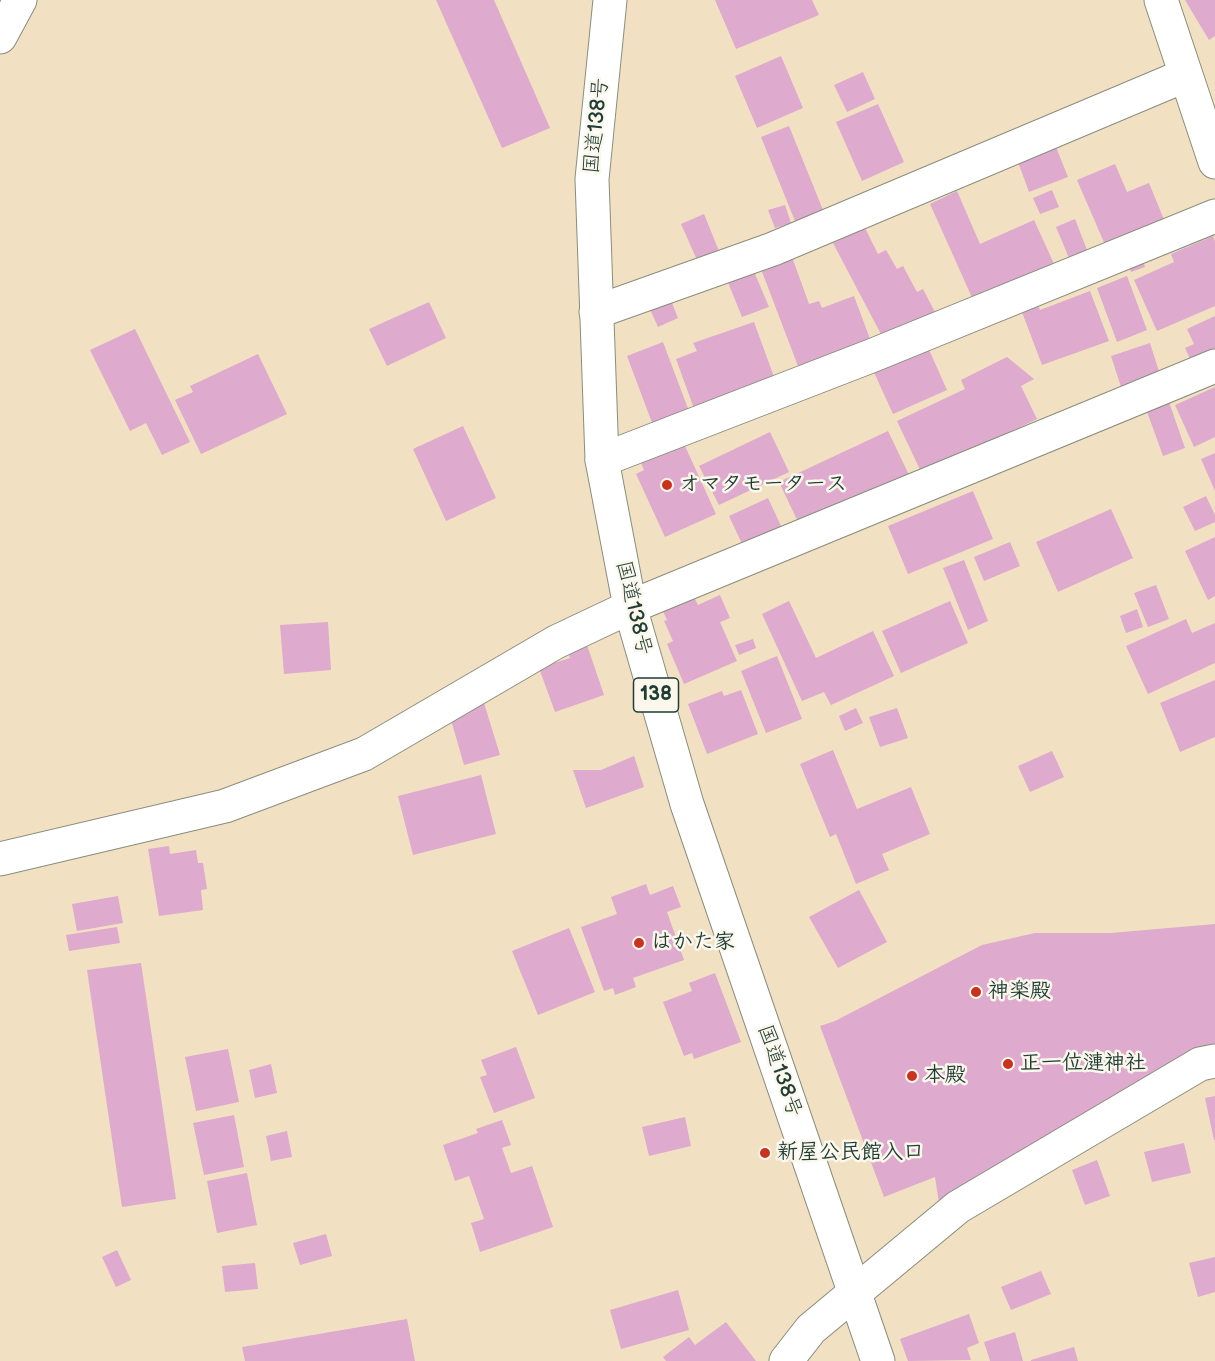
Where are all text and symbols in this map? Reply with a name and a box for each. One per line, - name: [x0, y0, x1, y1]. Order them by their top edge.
- street label: 国道138号: [579, 77, 615, 175]
- place label: オマタモータース: [679, 472, 847, 498]
- marker: オマタモータース: [660, 478, 674, 492]
- street label: 国道138号: [610, 558, 656, 658]
- road number: 138: [634, 678, 678, 712]
- place label: はかた家: [651, 930, 735, 956]
- marker: はかた家: [632, 936, 646, 950]
- place label: 神楽殿: [988, 979, 1051, 1005]
- marker: 神楽殿: [969, 985, 983, 999]
- street label: 国道138号: [751, 1021, 807, 1121]
- place label: 正一位漣神社: [1020, 1051, 1146, 1077]
- marker: 正一位漣神社: [1001, 1057, 1015, 1071]
- place label: 本殿: [924, 1063, 966, 1089]
- marker: 本殿: [905, 1069, 919, 1083]
- place label: 新屋公民館入口: [777, 1140, 924, 1166]
- marker: 新屋公民館入口: [758, 1146, 772, 1160]

